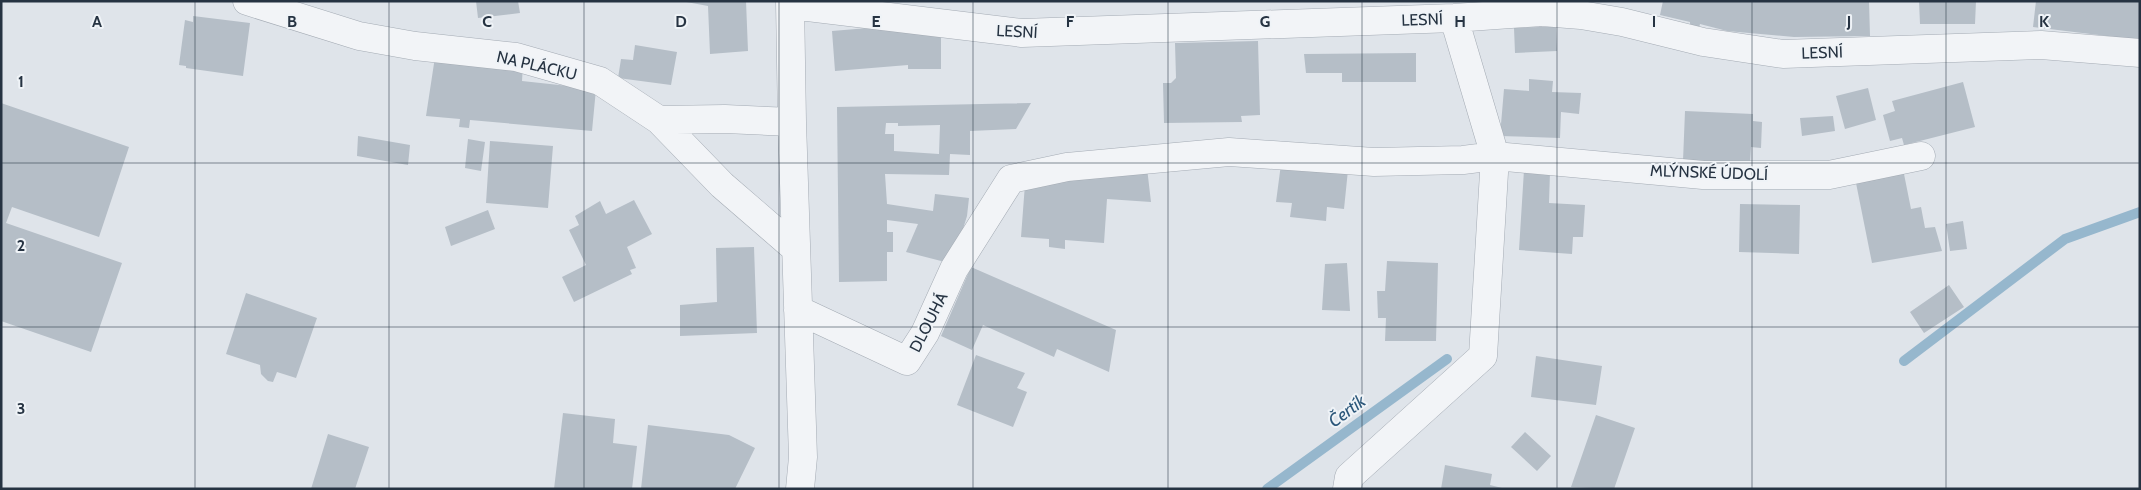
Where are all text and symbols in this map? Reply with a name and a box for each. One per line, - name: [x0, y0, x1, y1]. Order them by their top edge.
- street label: LESNÍ: [1401, 9, 1443, 30]
- text: A: [92, 12, 102, 31]
- text: B: [287, 12, 297, 31]
- text: C: [482, 12, 492, 31]
- text: D: [675, 12, 687, 31]
- text: E: [871, 12, 881, 31]
- text: F: [1066, 12, 1075, 31]
- text: G: [1260, 12, 1270, 31]
- text: H: [1454, 12, 1466, 31]
- text: I: [1652, 12, 1656, 31]
- text: J: [1846, 12, 1851, 31]
- text: K: [2039, 12, 2049, 31]
- street label: LESNÍ: [996, 21, 1038, 42]
- street label: LESNÍ: [1801, 42, 1843, 63]
- street label: NA PLÁCKU: [495, 47, 579, 84]
- text: 1: [18, 72, 24, 91]
- street label: MLÝNSKÉ ÚDOLÍ: [1650, 161, 1768, 184]
- text: 2: [17, 236, 25, 255]
- street label: DLOUHÁ: [905, 289, 952, 355]
- water label: Čertík: [1324, 389, 1371, 432]
- text: 3: [17, 399, 25, 418]

